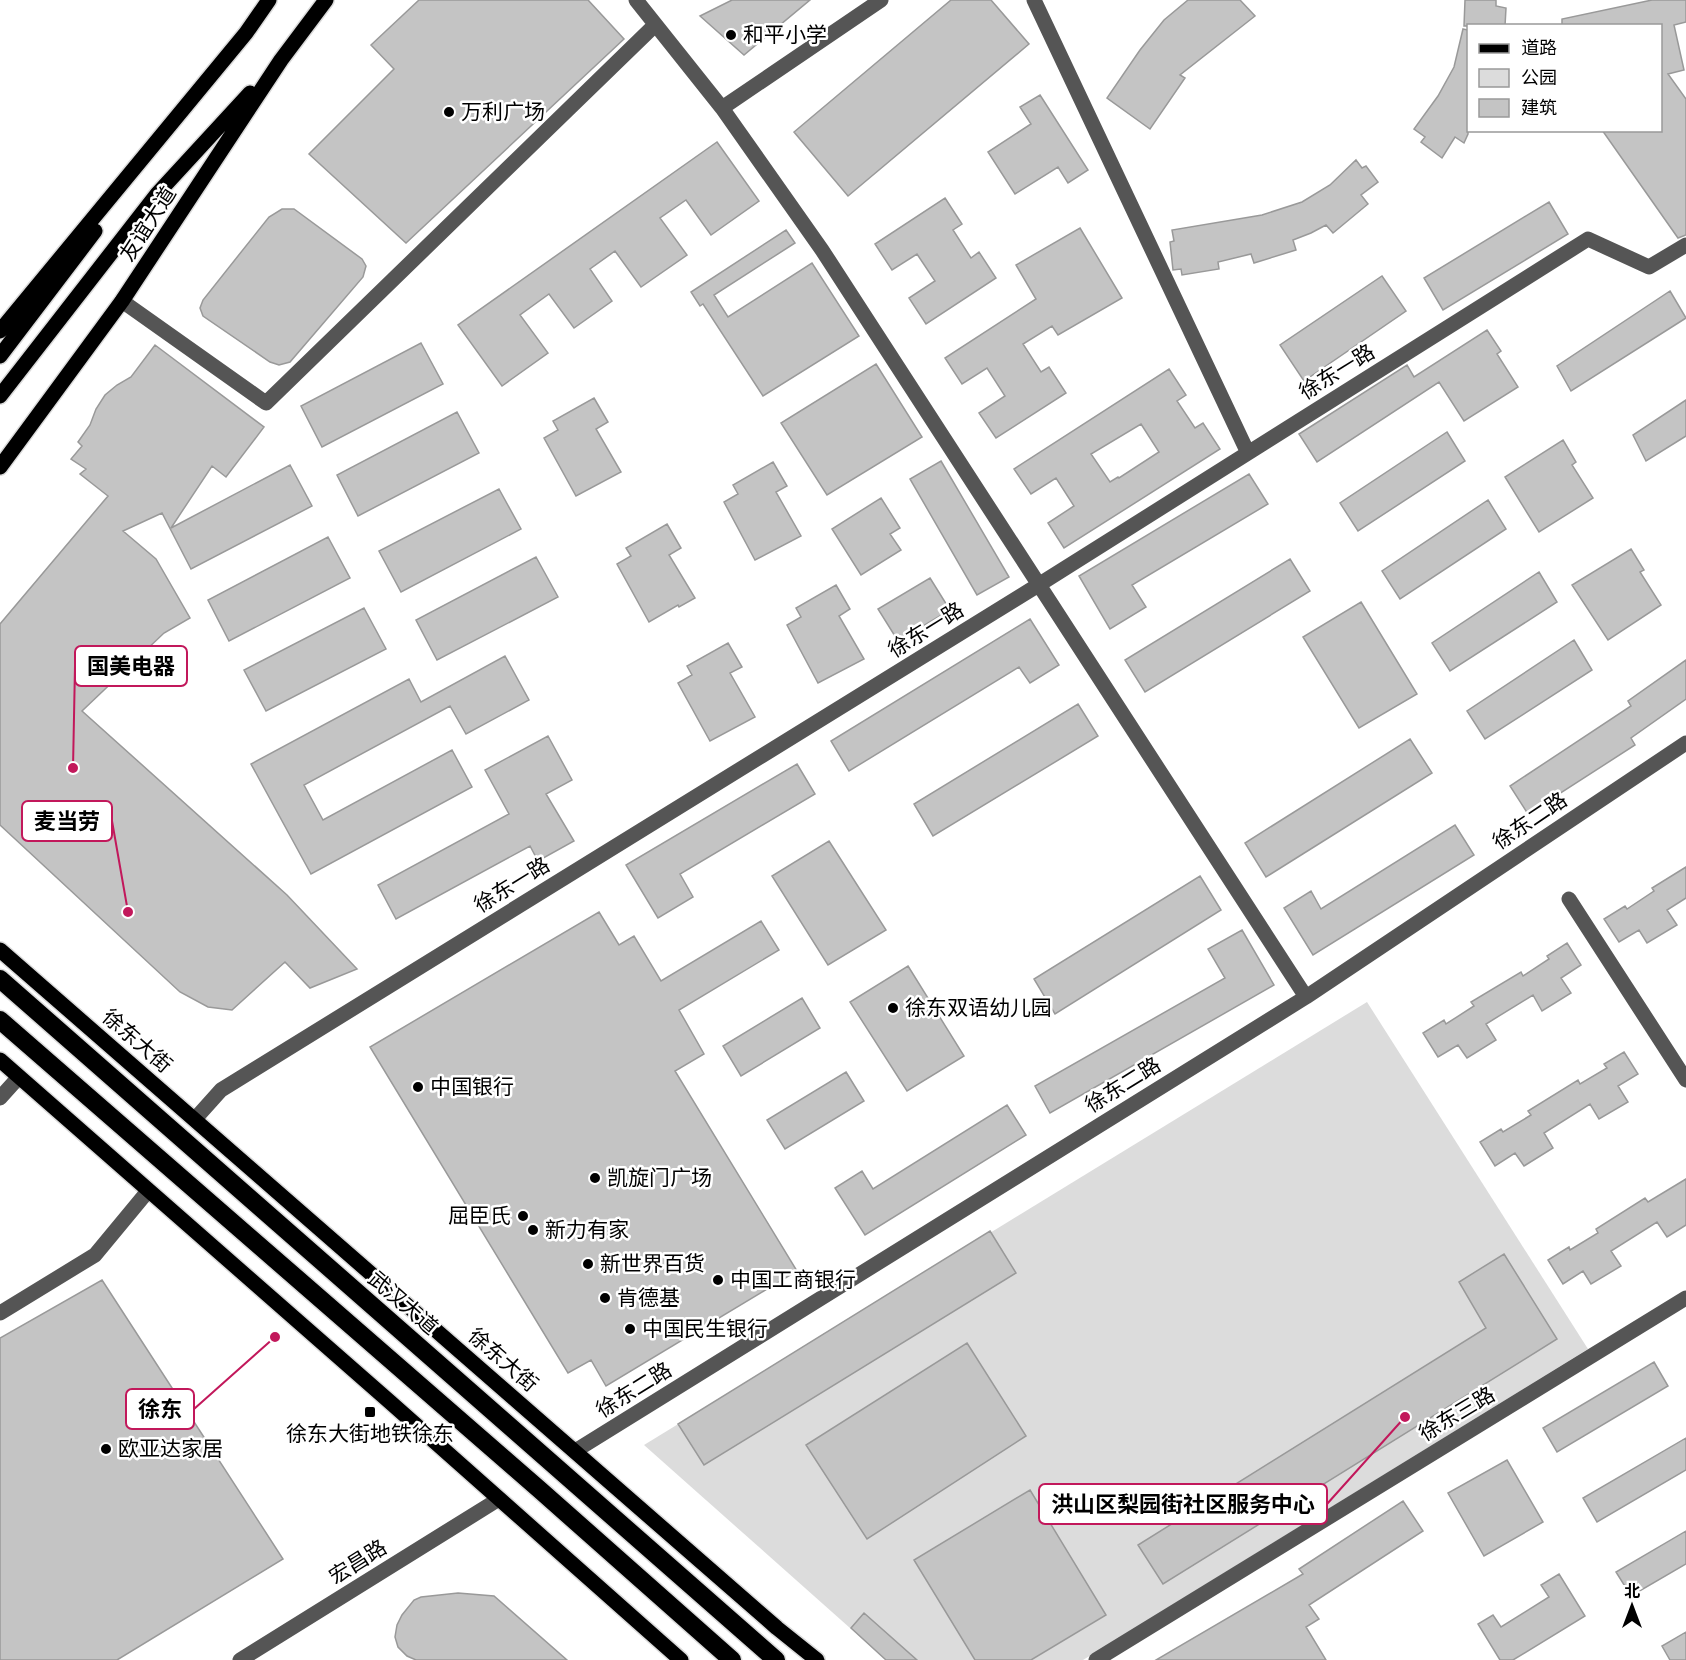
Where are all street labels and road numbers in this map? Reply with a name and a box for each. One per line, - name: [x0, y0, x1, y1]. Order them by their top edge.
- street label: 友谊大道: [113, 181, 182, 266]
- street label: 徐东一路: [1293, 337, 1380, 405]
- street label: 徐东一路: [882, 595, 969, 663]
- street label: 徐东二路: [1487, 785, 1572, 855]
- street label: 徐东一路: [468, 850, 555, 918]
- street label: 徐东大街: [97, 1002, 179, 1078]
- street label: 徐东二路: [1079, 1050, 1166, 1118]
- street label: 武汉大道: [363, 1264, 445, 1340]
- street label: 徐东大街: [463, 1321, 545, 1397]
- street label: 徐东二路: [590, 1355, 677, 1423]
- street label: 徐东三路: [1413, 1380, 1500, 1447]
- street label: 宏昌路: [323, 1533, 392, 1590]

